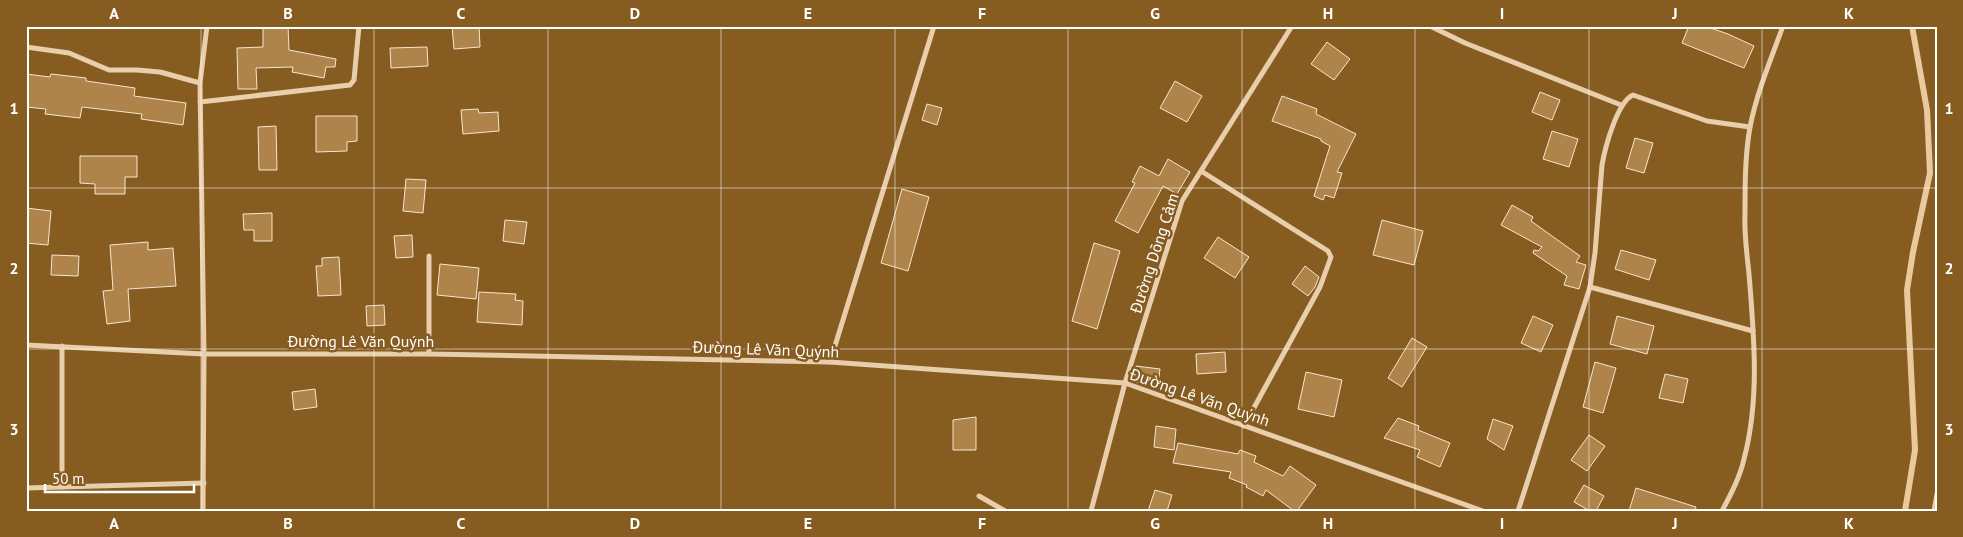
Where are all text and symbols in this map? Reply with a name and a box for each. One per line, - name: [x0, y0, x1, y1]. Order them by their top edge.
- text: A: [109, 3, 119, 23]
- text: B: [283, 3, 293, 23]
- text: C: [457, 3, 466, 23]
- text: D: [630, 3, 640, 23]
- text: E: [804, 3, 812, 23]
- text: F: [978, 3, 986, 23]
- text: G: [1150, 3, 1160, 23]
- text: H: [1323, 3, 1333, 23]
- text: I: [1500, 3, 1504, 23]
- text: J: [1671, 3, 1678, 23]
- text: K: [1844, 3, 1854, 23]
- text: 1: [9, 98, 19, 118]
- text: 1: [1944, 98, 1954, 118]
- street label: Đường Dõng Cảm: [1125, 190, 1183, 316]
- text: 2: [9, 258, 19, 278]
- text: 2: [1944, 258, 1954, 278]
- street label: Đường Lê Văn Quýnh: [287, 331, 434, 351]
- street label: Đường Lê Văn Quýnh: [691, 336, 840, 362]
- street label: Đường Lê Văn Quýnh: [1127, 363, 1272, 430]
- text: 3: [9, 419, 19, 439]
- text: 3: [1944, 419, 1954, 439]
- scale bar: [45, 462, 194, 494]
- text: 50 m: [52, 469, 85, 488]
- text: A: [109, 513, 119, 533]
- text: B: [283, 513, 293, 533]
- text: C: [457, 513, 466, 533]
- text: D: [630, 513, 640, 533]
- text: E: [804, 513, 812, 533]
- text: F: [978, 513, 986, 533]
- text: G: [1150, 513, 1160, 533]
- text: H: [1323, 513, 1333, 533]
- text: I: [1500, 513, 1504, 533]
- text: J: [1671, 513, 1678, 533]
- text: K: [1844, 513, 1854, 533]

